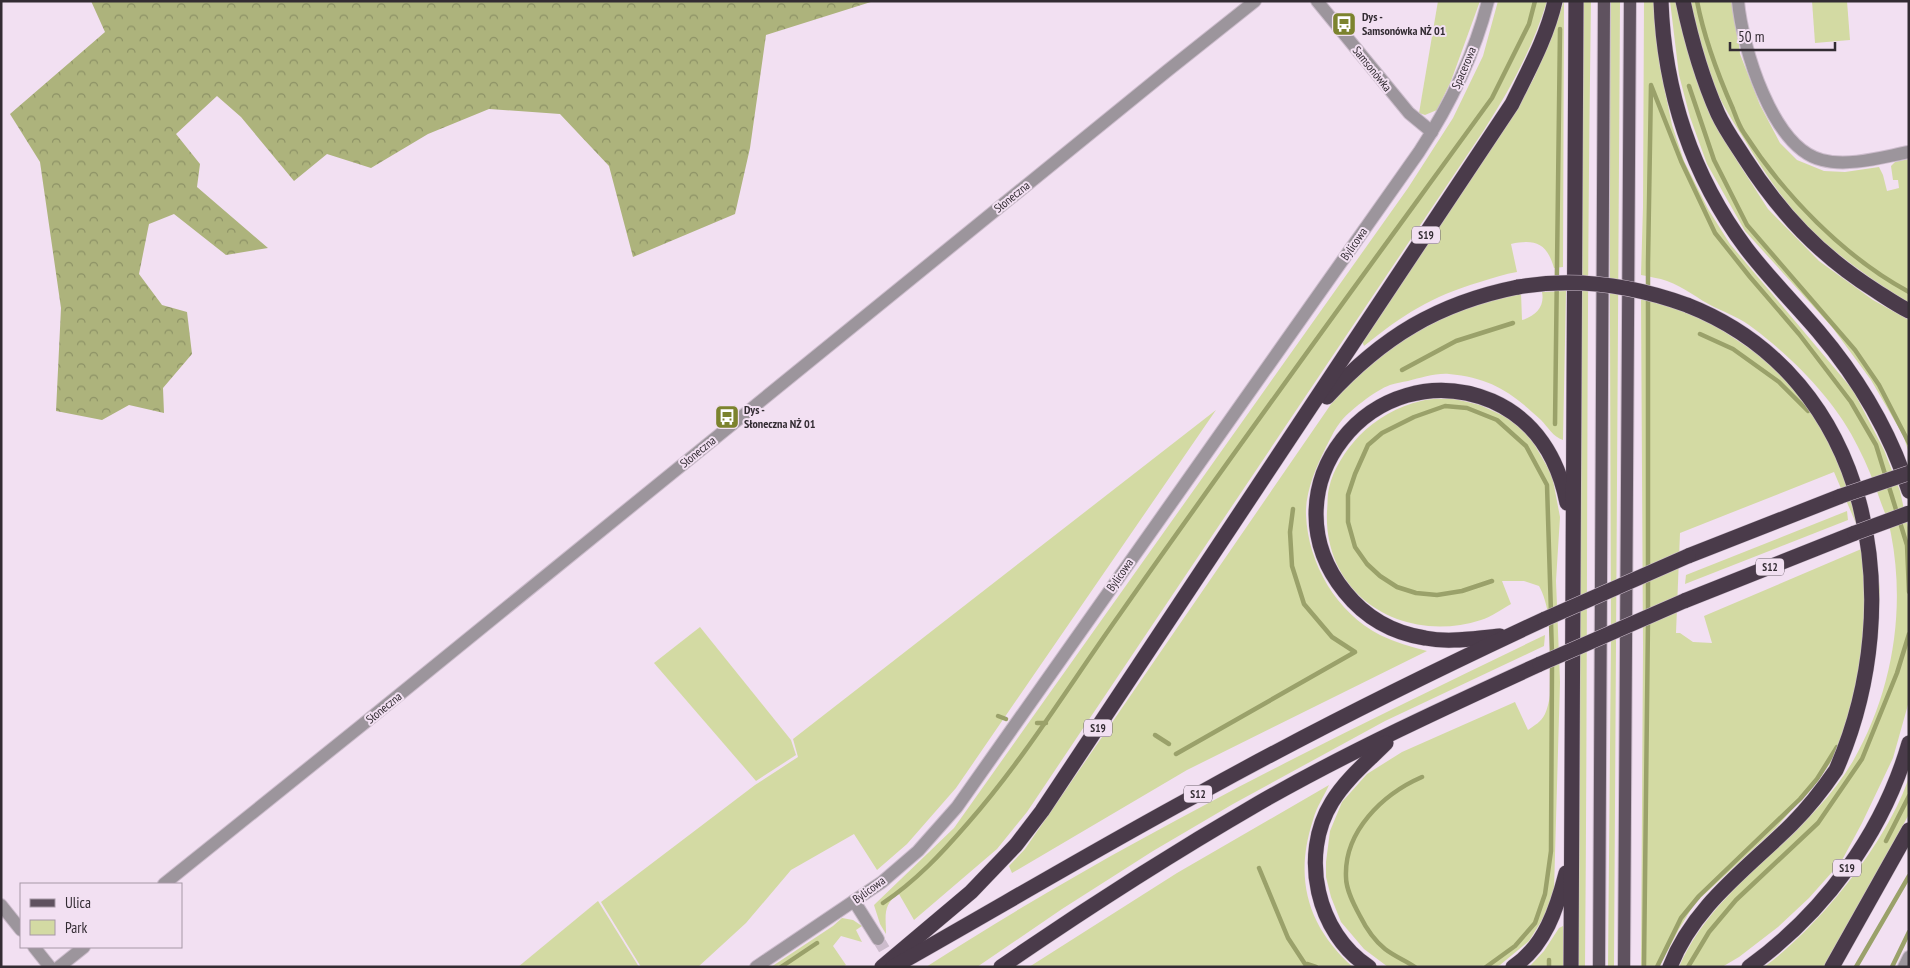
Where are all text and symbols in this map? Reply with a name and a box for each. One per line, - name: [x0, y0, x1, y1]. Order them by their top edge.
- place label: Dys - Samsonówka NŻ 01: [1362, 9, 1446, 38]
- bus stop icon: Dys - Samsonówka NŻ 01: [1331, 11, 1357, 37]
- scale bar: [1730, 20, 1835, 52]
- text: 50 m: [1738, 27, 1764, 46]
- street label: Samsonówka: [1350, 43, 1395, 94]
- street label: Spacerowa: [1448, 44, 1479, 91]
- street label: Słoneczna: [991, 178, 1033, 216]
- street label: Bylicowa: [1337, 224, 1370, 263]
- road number: S19: [1412, 226, 1440, 244]
- place label: Dys - Słoneczna NŻ 01: [744, 402, 816, 431]
- bus stop icon: Dys - Słoneczna NŻ 01: [714, 404, 740, 430]
- street label: Słoneczna: [677, 433, 719, 471]
- street label: Bylicowa: [1103, 555, 1136, 594]
- road number: S12: [1756, 558, 1784, 576]
- street label: Słoneczna: [363, 689, 405, 727]
- road number: S19: [1084, 720, 1112, 736]
- road number: S12: [1184, 786, 1212, 802]
- road number: S19: [1833, 860, 1861, 876]
- street label: Bylicowa: [849, 873, 888, 906]
- legend: [20, 883, 182, 948]
- text: Ulica: [65, 893, 91, 912]
- text: Park: [65, 918, 87, 937]

